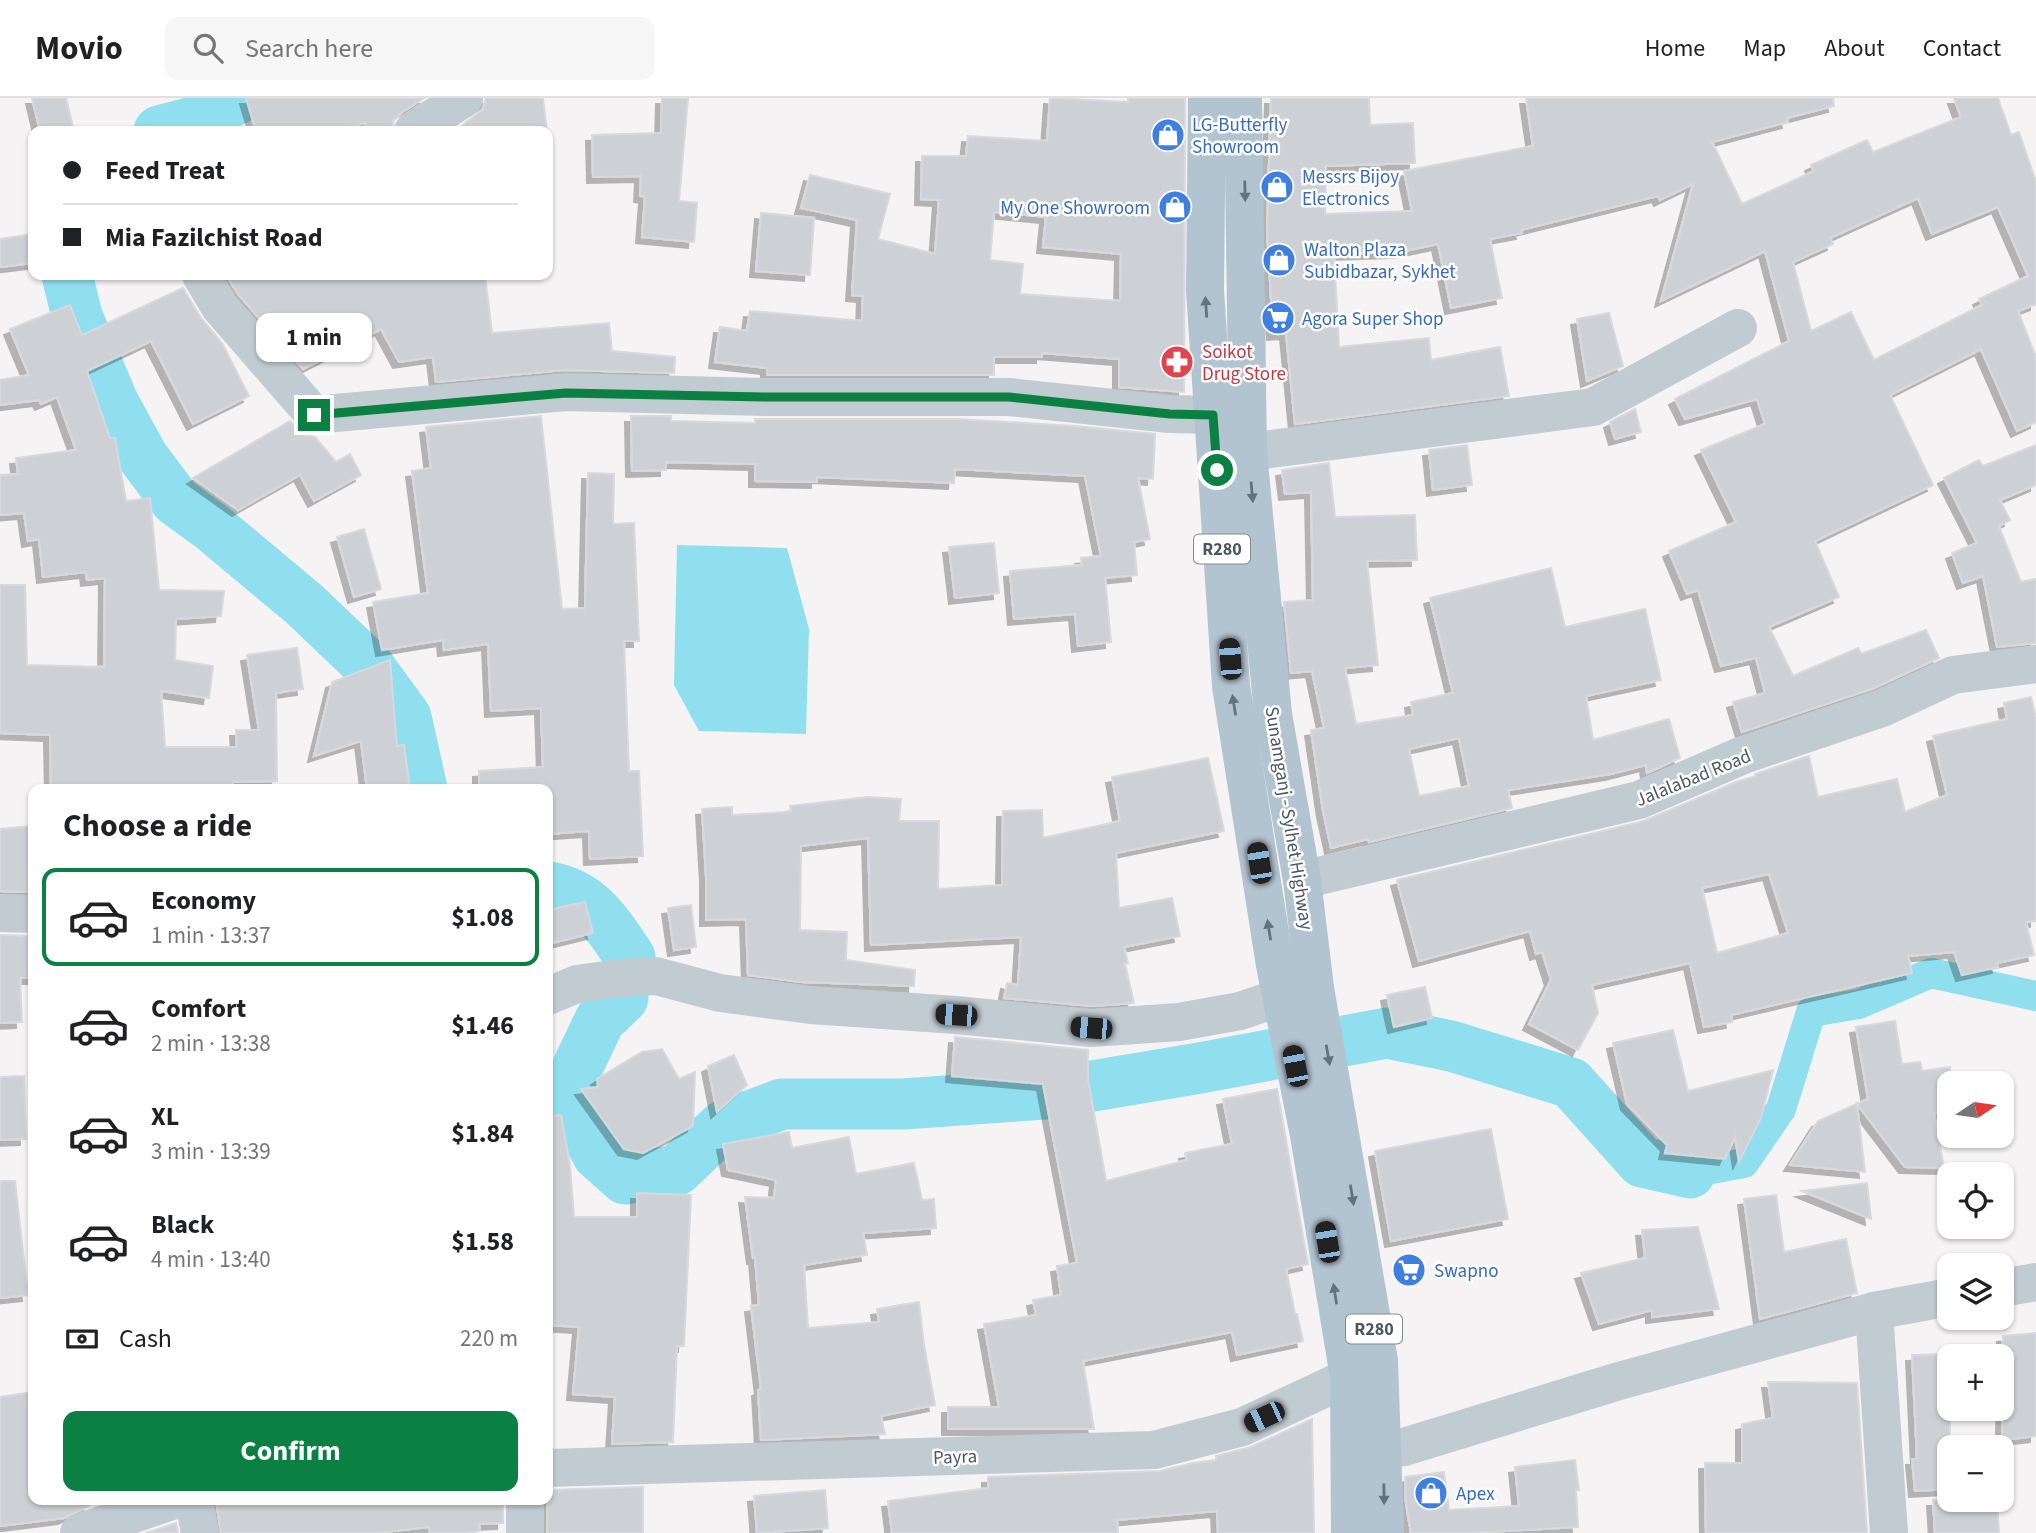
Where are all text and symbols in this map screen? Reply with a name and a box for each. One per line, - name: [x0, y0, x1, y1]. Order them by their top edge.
- search box: [165, 17, 655, 80]
- text: Movio: [35, 25, 123, 72]
- icon: search: [189, 29, 227, 67]
- text: Search here: [245, 30, 373, 67]
- text: Home: [1645, 31, 1705, 66]
- text: Map: [1743, 31, 1786, 66]
- text: About: [1824, 31, 1885, 66]
- text: Contact: [1923, 31, 2001, 66]
- place label: LG-Butterfly Showroom: [1192, 112, 1287, 161]
- shop icon: LG-Butterfly Showroom: [1149, 116, 1187, 154]
- text: Feed Treat: [105, 152, 225, 189]
- place label: Messrs Bijoy Electronics: [1302, 164, 1399, 213]
- shop icon: Messrs Bijoy Electronics: [1258, 168, 1296, 206]
- one-way arrow: [1239, 180, 1251, 202]
- shop icon: My One Showroom: [1156, 188, 1194, 226]
- place label: My One Showroom: [1000, 195, 1150, 222]
- text: Mia Fazilchist Road: [105, 219, 323, 256]
- place label: Walton Plaza Subidbazar, Sykhet: [1304, 237, 1456, 286]
- shop icon: Walton Plaza Subidbazar, Sykhet: [1260, 241, 1298, 279]
- one-way arrow: [1200, 296, 1211, 318]
- supermarket icon: Agora Super Shop: [1259, 299, 1297, 337]
- place label: Agora Super Shop: [1302, 306, 1444, 333]
- callout: 1 min: [256, 314, 372, 362]
- text: 1 min: [286, 321, 342, 354]
- place label: Soikot Drug Store: [1202, 339, 1286, 388]
- pharmacy icon: Soikot Drug Store: [1158, 343, 1196, 381]
- route end: [298, 399, 330, 431]
- route start: [1201, 454, 1233, 486]
- one-way arrow: [1247, 481, 1258, 503]
- road number: R280: [1194, 534, 1250, 564]
- car: [1219, 637, 1242, 681]
- one-way arrow: [1228, 694, 1239, 716]
- street label: Sunamganj - Sylhet Highway: [1257, 704, 1320, 932]
- street label: Jalalabad Road: [1632, 743, 1755, 814]
- text: Choose a ride: [63, 803, 252, 849]
- car: [1246, 841, 1273, 885]
- text: Economy: [151, 882, 256, 919]
- icon: car: [67, 886, 130, 949]
- text: $1.08: [451, 899, 514, 936]
- text: 1 min · 13:37: [151, 919, 271, 952]
- one-way arrow: [1264, 919, 1275, 941]
- text: Comfort: [151, 990, 246, 1027]
- icon: car: [67, 994, 130, 1057]
- car: [935, 1003, 978, 1027]
- text: $1.46: [451, 1007, 514, 1044]
- car: [1070, 1016, 1113, 1040]
- text: 2 min · 13:38: [151, 1027, 271, 1060]
- car: [1281, 1043, 1310, 1089]
- one-way arrow: [1323, 1044, 1334, 1066]
- north arrow: [1937, 1071, 2014, 1148]
- map controls: [1937, 1071, 2014, 1512]
- text: XL: [151, 1098, 179, 1135]
- icon: car: [67, 1102, 130, 1165]
- text: $1.84: [451, 1115, 514, 1152]
- text: 3 min · 13:39: [151, 1135, 271, 1168]
- button: locate: [1937, 1162, 2014, 1239]
- one-way arrow: [1347, 1184, 1358, 1206]
- text: Black: [151, 1206, 214, 1243]
- icon: car: [67, 1210, 130, 1273]
- car: [1314, 1220, 1341, 1264]
- text: $1.58: [451, 1223, 514, 1260]
- text: 4 min · 13:40: [151, 1243, 271, 1276]
- supermarket icon: Swapno: [1390, 1251, 1428, 1289]
- button: layers: [1937, 1253, 2014, 1330]
- place label: Swapno: [1434, 1258, 1498, 1285]
- one-way arrow: [1329, 1283, 1340, 1305]
- road number: R280: [1346, 1314, 1402, 1344]
- icon: cash: [63, 1320, 101, 1358]
- text: Cash: [119, 1320, 172, 1357]
- text: 220 m: [460, 1322, 518, 1355]
- button: +: [1937, 1344, 2014, 1421]
- car: [1241, 1399, 1288, 1435]
- button: Confirm: [63, 1411, 518, 1491]
- button: −: [1937, 1435, 2014, 1512]
- street label: Payra: [933, 1443, 978, 1472]
- shop icon: Apex: [1412, 1474, 1450, 1512]
- place label: Apex: [1456, 1481, 1495, 1508]
- one-way arrow: [1379, 1483, 1390, 1505]

